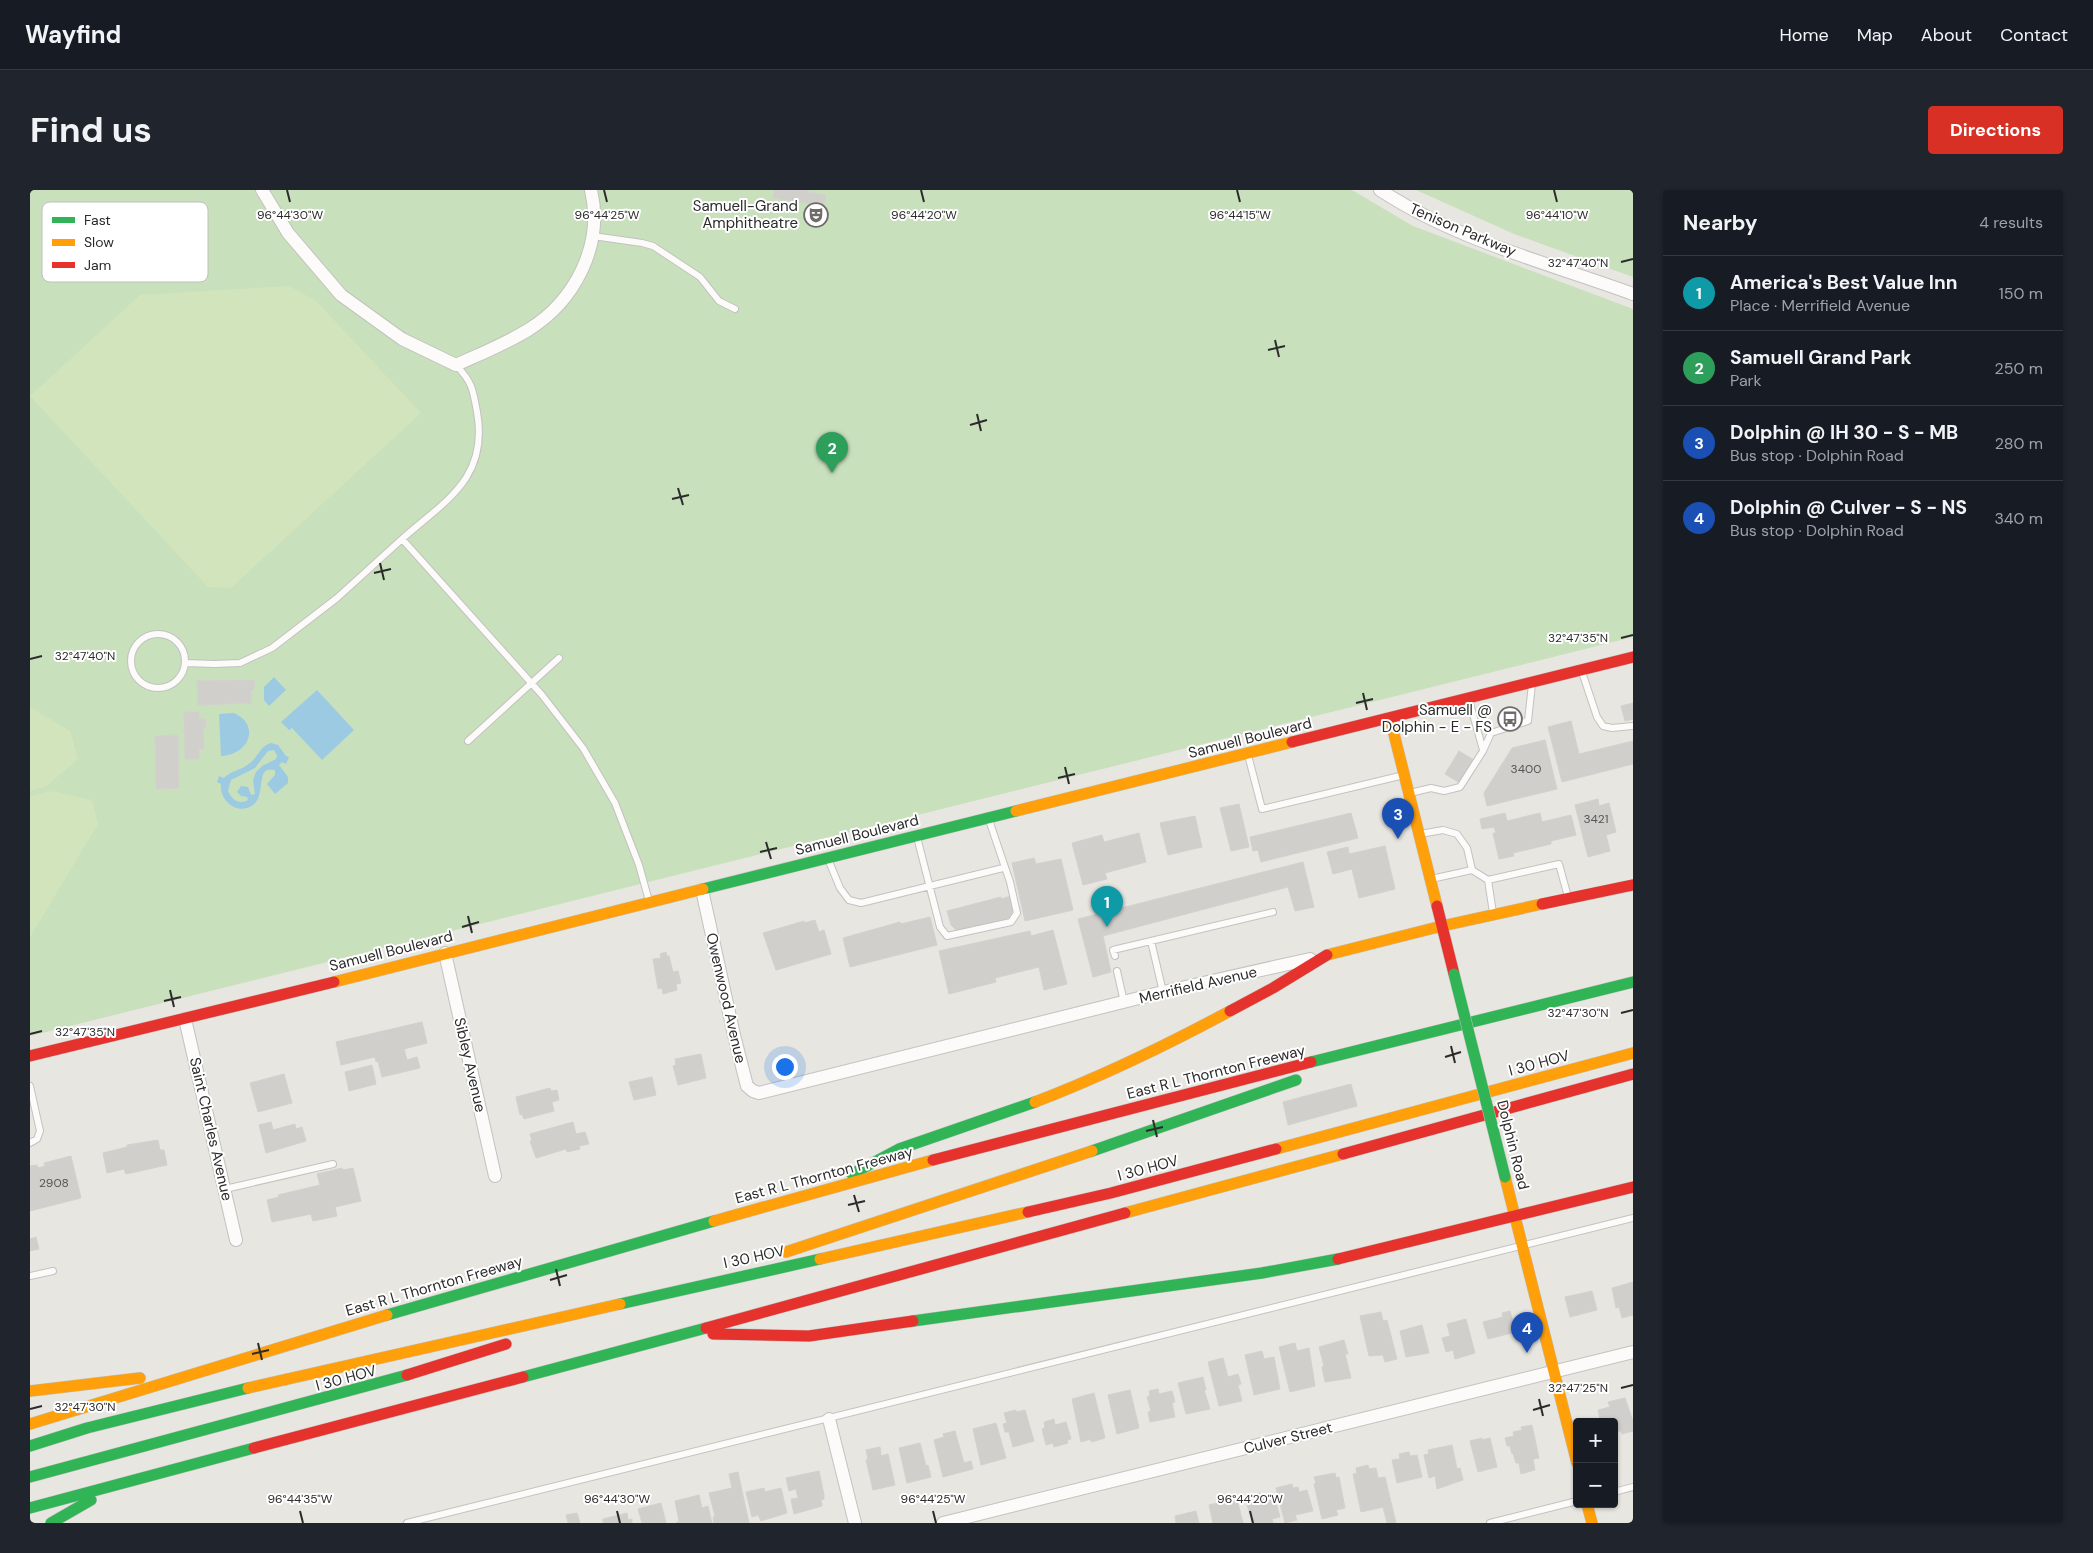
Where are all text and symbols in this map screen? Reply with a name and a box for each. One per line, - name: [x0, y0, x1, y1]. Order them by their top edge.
- text: Wayfind: [25, 19, 121, 50]
- text: Home: [1779, 23, 1829, 47]
- text: Map: [1857, 23, 1893, 47]
- text: About: [1921, 23, 1972, 47]
- text: Contact: [2000, 23, 2068, 47]
- button: Directions: [1928, 106, 2063, 154]
- text: Find us: [30, 107, 152, 153]
- place label: Samuell-Grand Amphitheatre: [693, 196, 798, 233]
- street label: Tenison Parkway: [1407, 199, 1520, 262]
- legend: [42, 202, 208, 282]
- theatre icon: Samuell-Grand Amphitheatre: [803, 202, 829, 228]
- text: 96°44'30"W: [257, 207, 323, 223]
- text: 96°44'25"W: [575, 207, 640, 223]
- text: 96°44'20"W: [891, 207, 957, 223]
- text: 96°44'15"W: [1209, 207, 1271, 223]
- text: 96°44'10"W: [1526, 207, 1589, 223]
- text: Nearby: [1683, 209, 1757, 237]
- text: Fast: [84, 211, 111, 229]
- text: 4 results: [1979, 212, 2043, 233]
- text: Slow: [84, 233, 114, 251]
- text: 32°47'40"N: [1548, 255, 1608, 271]
- text: Jam: [84, 256, 111, 274]
- text: America's Best Value Inn: [1730, 270, 1957, 295]
- text: 1: [1696, 283, 1702, 304]
- text: 150 m: [1999, 283, 2043, 304]
- text: Place · Merrifield Avenue: [1730, 295, 1910, 316]
- text: Samuell Grand Park: [1730, 345, 1912, 370]
- text: 2: [1694, 358, 1704, 379]
- text: 250 m: [1995, 358, 2043, 379]
- text: Park: [1730, 370, 1762, 391]
- text: Dolphin @ IH 30 - S - MB: [1730, 420, 1958, 445]
- pin: 2: [816, 432, 848, 473]
- text: 3: [1694, 433, 1704, 454]
- text: 280 m: [1995, 433, 2043, 454]
- text: Bus stop · Dolphin Road: [1730, 445, 1904, 466]
- text: Dolphin @ Culver - S - NS: [1730, 495, 1967, 520]
- text: 4: [1694, 508, 1704, 529]
- text: 340 m: [1994, 508, 2043, 529]
- text: Bus stop · Dolphin Road: [1730, 520, 1904, 541]
- text: 32°47'35"N: [1548, 630, 1608, 646]
- text: 32°47'40"N: [55, 648, 115, 664]
- place label: Samuell @ Dolphin - E - FS: [1382, 700, 1492, 737]
- bus stop icon: Samuell @ Dolphin - E - FS: [1497, 706, 1523, 732]
- street label: Samuell Boulevard: [1186, 713, 1314, 763]
- house number: 3400: [1511, 761, 1541, 777]
- pin: 3: [1382, 798, 1414, 839]
- street label: Samuell Boulevard: [793, 810, 921, 860]
- house number: 3421: [1583, 811, 1609, 827]
- pin: 1: [1091, 886, 1123, 927]
- street label: Samuell Boulevard: [327, 926, 455, 976]
- street label: Owenwood Avenue: [701, 931, 751, 1065]
- street label: Merrifield Avenue: [1137, 962, 1259, 1008]
- text: 32°47'30"N: [1547, 1005, 1609, 1021]
- street label: Sibley Avenue: [449, 1016, 491, 1114]
- text: 32°47'35"N: [55, 1024, 115, 1040]
- street label: East R L Thornton Freeway: [1125, 1040, 1308, 1104]
- street label: I 30 HOV: [1506, 1045, 1572, 1081]
- your location: [772, 1054, 798, 1080]
- street label: Saint Charles Avenue: [185, 1055, 237, 1203]
- street label: Dolphin Road: [1492, 1098, 1534, 1192]
- street label: East R L Thornton Freeway: [733, 1141, 916, 1208]
- street label: I 30 HOV: [1115, 1150, 1181, 1186]
- house number: 2908: [39, 1175, 69, 1191]
- street label: I 30 HOV: [722, 1241, 786, 1273]
- street label: East R L Thornton Freeway: [343, 1251, 525, 1321]
- pin: 4: [1511, 1312, 1543, 1353]
- street label: I 30 HOV: [313, 1360, 379, 1396]
- text: 32°47'25"N: [1548, 1380, 1608, 1396]
- text: 32°47'30"N: [54, 1399, 116, 1415]
- street label: Culver Street: [1242, 1417, 1335, 1459]
- map controls: [1573, 1418, 1618, 1508]
- button: +: [1573, 1418, 1618, 1463]
- button: −: [1573, 1463, 1618, 1508]
- text: 96°44'35"W: [268, 1491, 333, 1507]
- text: 96°44'30"W: [584, 1491, 650, 1507]
- text: 96°44'25"W: [901, 1491, 966, 1507]
- text: 96°44'20"W: [1217, 1491, 1283, 1507]

